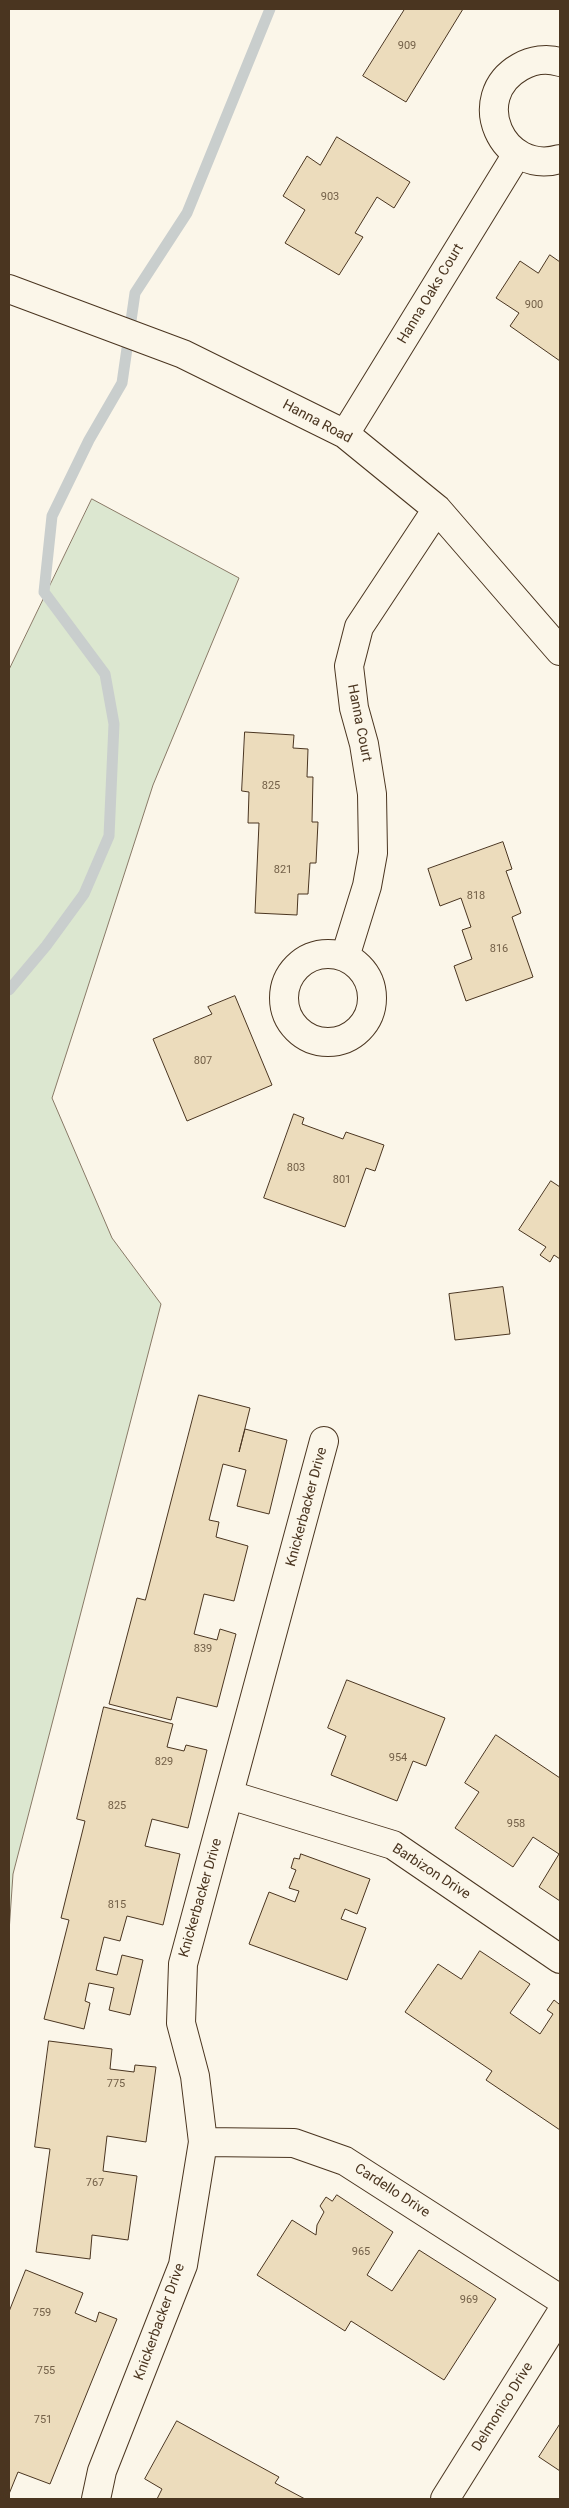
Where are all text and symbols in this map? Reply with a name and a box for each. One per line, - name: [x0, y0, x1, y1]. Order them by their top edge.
- house number: 909: [398, 39, 416, 53]
- house number: 903: [321, 190, 339, 204]
- street label: Hanna Oaks Court: [395, 241, 467, 347]
- house number: 900: [525, 298, 543, 312]
- street label: Hanna Road: [279, 397, 355, 447]
- street label: Hanna Court: [343, 683, 375, 763]
- house number: 825: [262, 779, 280, 793]
- house number: 821: [274, 863, 292, 877]
- house number: 818: [467, 889, 485, 903]
- house number: 816: [490, 942, 508, 956]
- house number: 807: [194, 1054, 212, 1068]
- house number: 803: [287, 1161, 305, 1175]
- house number: 801: [333, 1173, 351, 1187]
- street label: Knickerbacker Drive: [283, 1445, 331, 1569]
- house number: 839: [194, 1642, 212, 1656]
- house number: 954: [389, 1751, 407, 1765]
- house number: 829: [155, 1755, 173, 1769]
- house number: 825: [108, 1799, 126, 1813]
- house number: 958: [507, 1817, 525, 1831]
- street label: Knickerbacker Drive: [176, 1837, 226, 1959]
- street label: Barbizon Drive: [389, 1840, 473, 1904]
- house number: 815: [108, 1898, 126, 1912]
- house number: 775: [107, 2077, 125, 2091]
- street label: Cardello Drive: [351, 2160, 433, 2222]
- house number: 767: [86, 2176, 104, 2190]
- house number: 965: [352, 2245, 370, 2259]
- street label: Knickerbacker Drive: [131, 2261, 189, 2383]
- house number: 969: [460, 2293, 478, 2307]
- house number: 759: [33, 2306, 51, 2320]
- street label: Delmonico Drive: [469, 2359, 537, 2455]
- house number: 755: [37, 2364, 55, 2378]
- house number: 751: [34, 2413, 52, 2427]

